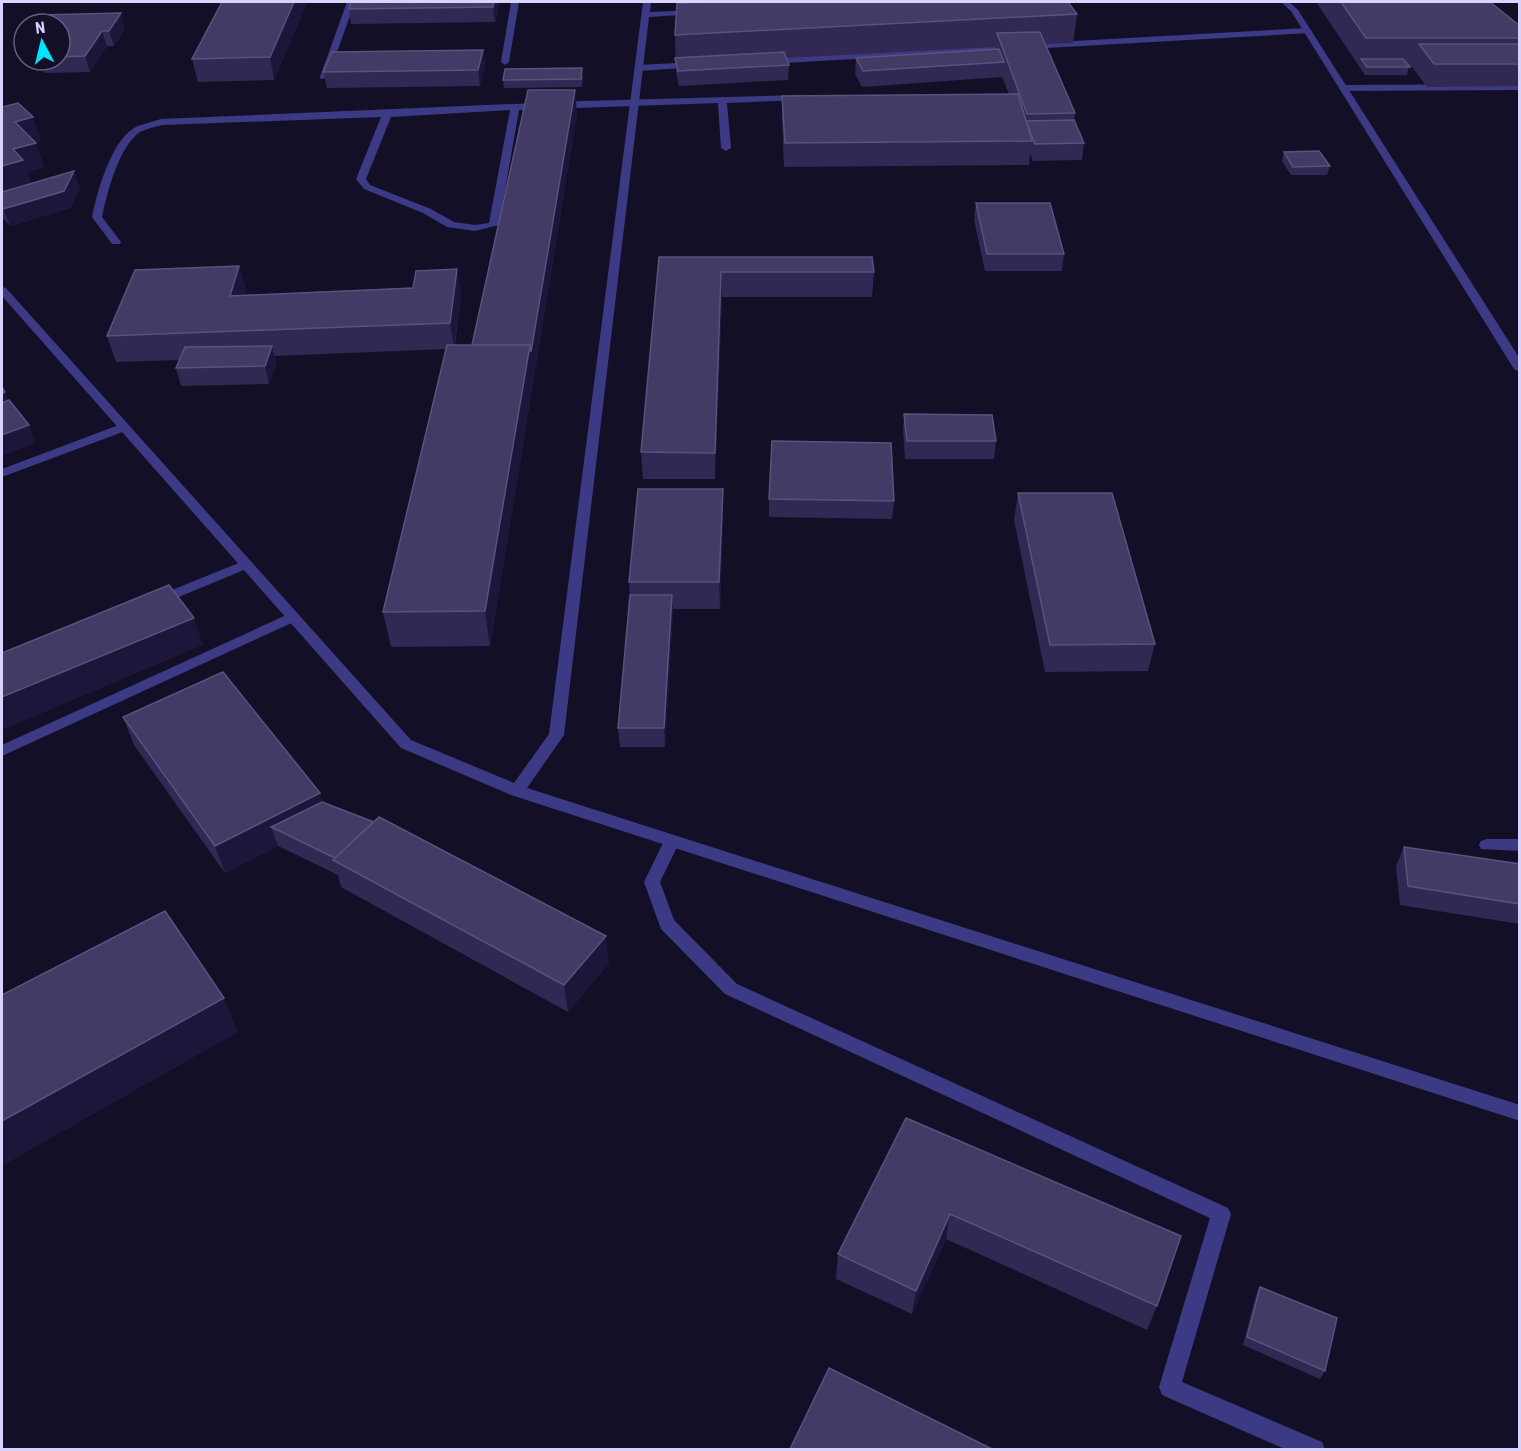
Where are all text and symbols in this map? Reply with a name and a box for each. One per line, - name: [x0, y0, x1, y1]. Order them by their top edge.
- north arrow: [12, 12, 72, 72]
- text: N: [34, 18, 46, 38]

